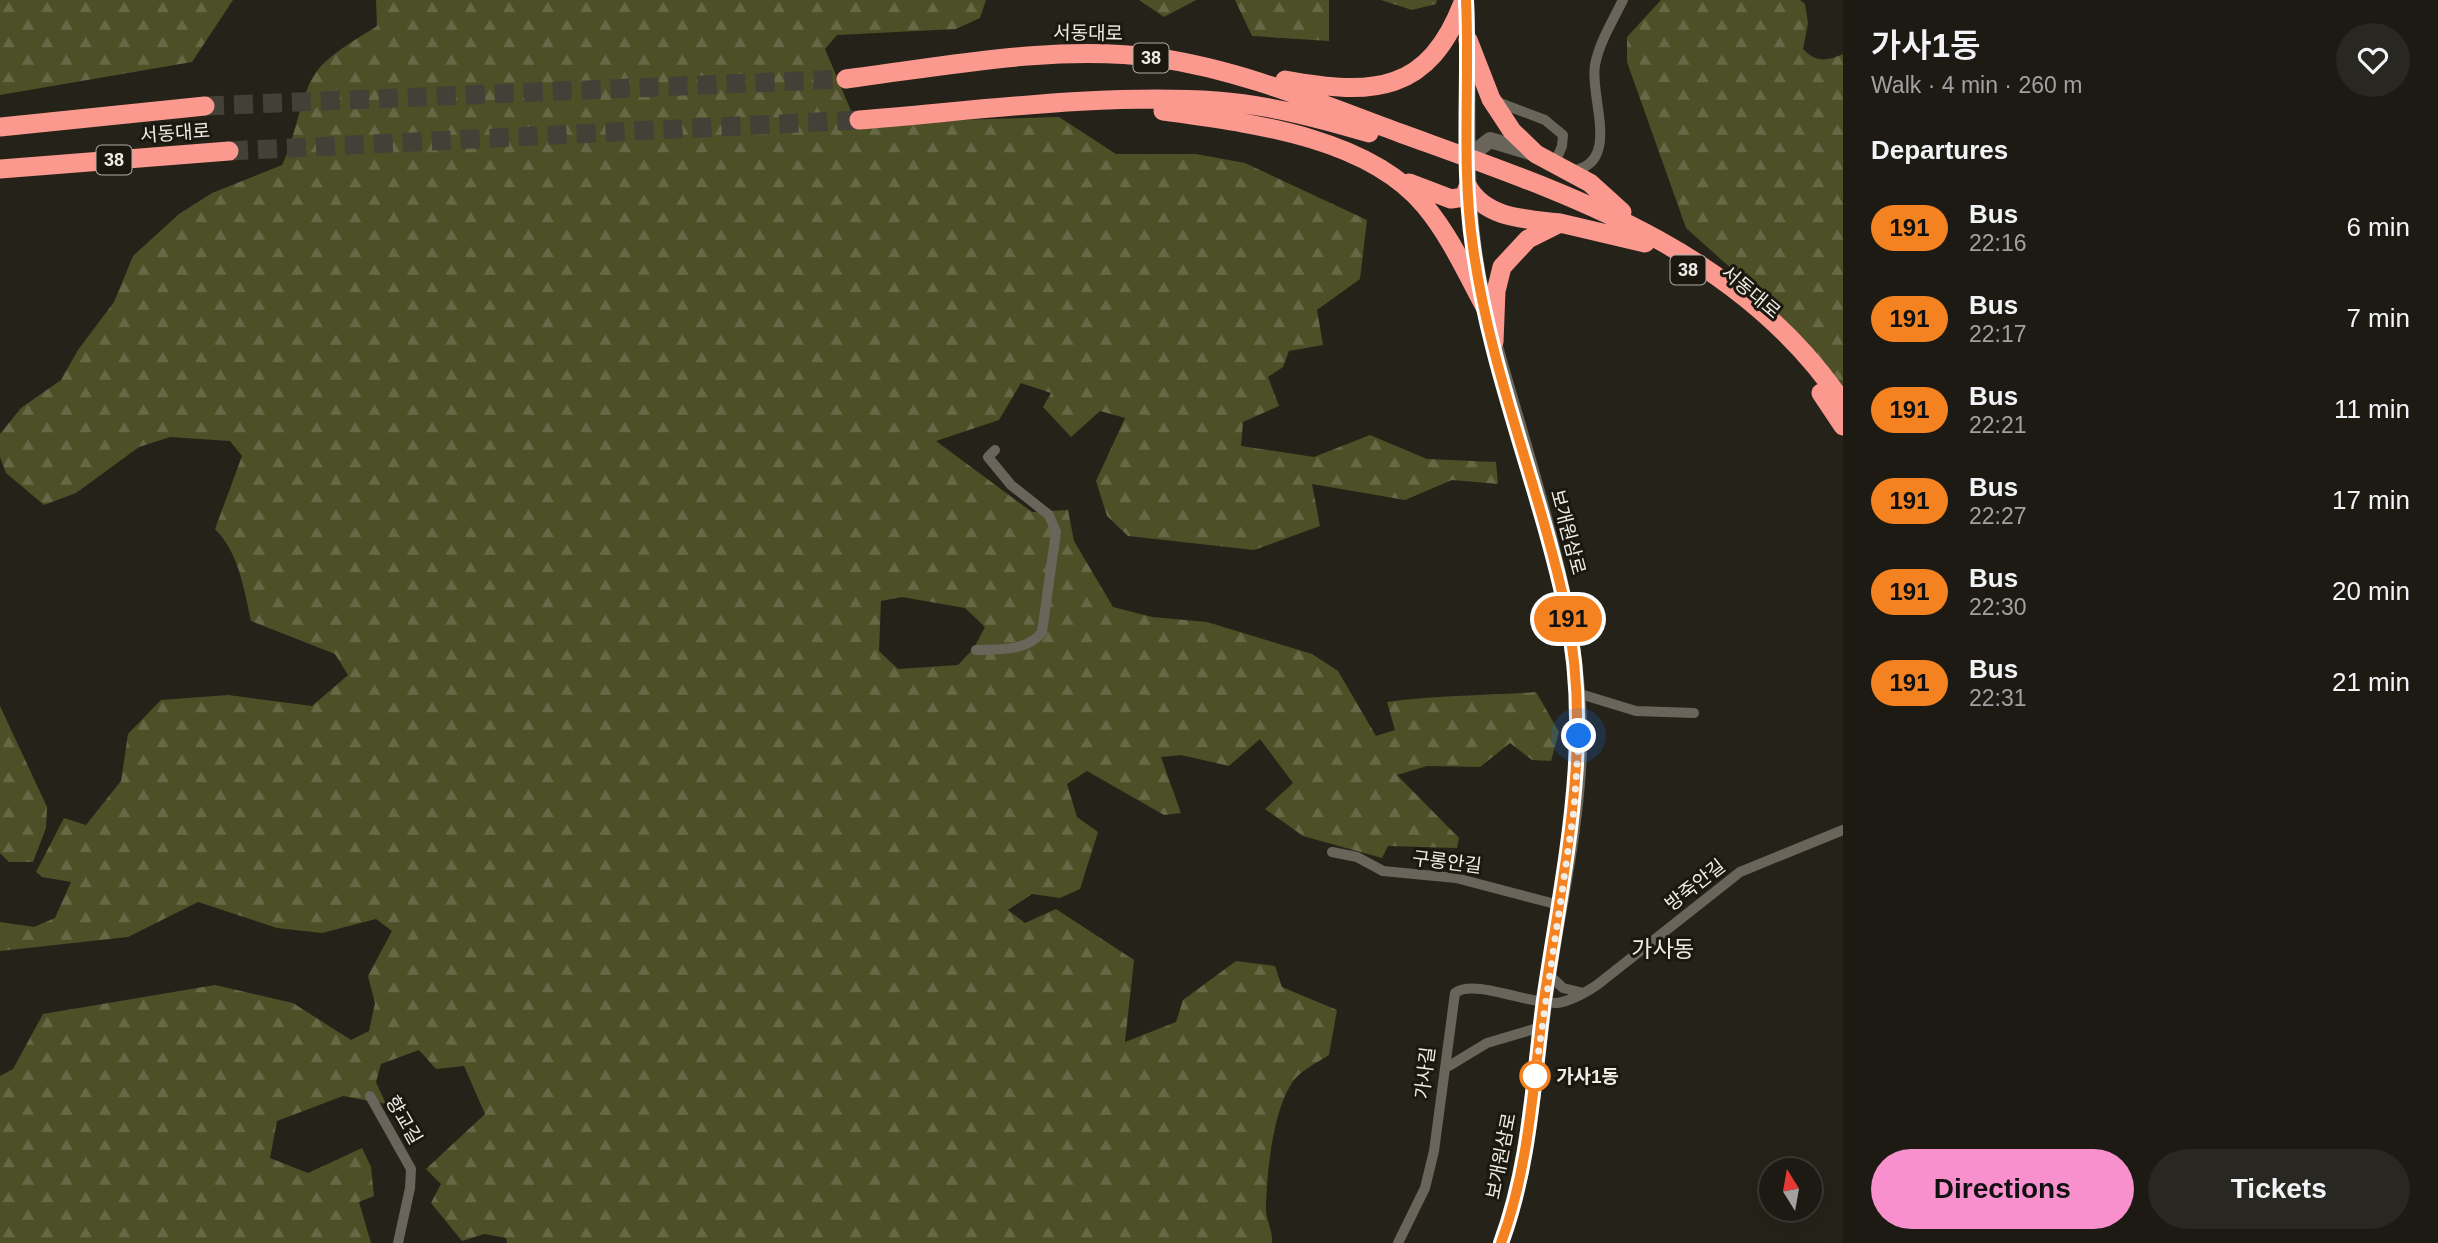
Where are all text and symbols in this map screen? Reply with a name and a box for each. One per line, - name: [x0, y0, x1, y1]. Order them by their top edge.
- street label: 서동대로: [1053, 22, 1123, 44]
- button: heart: [2336, 23, 2410, 97]
- text: 가사1동: [1871, 27, 1980, 64]
- road number: 38: [1134, 44, 1168, 72]
- text: Walk · 4 min · 260 m: [1871, 72, 2082, 98]
- street label: 서동대로: [139, 120, 211, 146]
- text: Departures: [1871, 135, 2008, 165]
- road number: 38: [96, 146, 132, 174]
- text: Bus: [1969, 199, 2018, 229]
- text: 6 min: [2346, 212, 2410, 242]
- text: 191: [1889, 214, 1930, 241]
- text: 22:16: [1969, 230, 2027, 256]
- road number: 38: [1670, 256, 1706, 284]
- street label: 서동대로: [1717, 261, 1785, 323]
- text: Bus: [1969, 290, 2018, 320]
- text: 7 min: [2346, 303, 2410, 333]
- text: 191: [1889, 305, 1930, 332]
- text: 22:17: [1969, 321, 2027, 347]
- text: Bus: [1969, 381, 2018, 411]
- text: 11 min: [2334, 394, 2410, 424]
- text: 191: [1889, 396, 1930, 423]
- text: 22:21: [1969, 412, 2027, 438]
- text: Bus: [1969, 472, 2018, 502]
- text: 17 min: [2332, 485, 2410, 515]
- street label: 보개원삼로: [1547, 487, 1589, 577]
- text: 191: [1889, 487, 1930, 514]
- text: 22:27: [1969, 503, 2027, 529]
- text: Bus: [1969, 563, 2018, 593]
- text: 20 min: [2332, 576, 2410, 606]
- text: 191: [1889, 578, 1930, 605]
- text: 22:30: [1969, 594, 2027, 620]
- line badge: 191: [1528, 596, 1608, 642]
- text: 191: [1548, 605, 1588, 632]
- text: Bus: [1969, 654, 2018, 684]
- text: 21 min: [2332, 667, 2410, 697]
- text: 191: [1889, 669, 1930, 696]
- text: 22:31: [1969, 685, 2027, 711]
- your location: [1561, 718, 1596, 753]
- street label: 구롱안길: [1411, 847, 1483, 877]
- street label: 방죽안길: [1661, 855, 1729, 915]
- district label: 가사동: [1631, 936, 1695, 962]
- street label: 가사길: [1411, 1046, 1439, 1100]
- marker: 가사1동: [1520, 1061, 1550, 1091]
- place label: 가사1동: [1556, 1066, 1619, 1087]
- street label: 향교길: [382, 1092, 426, 1148]
- street label: 보개원삼로: [1482, 1111, 1520, 1201]
- button: Directions: [1871, 1149, 2134, 1229]
- button: Tickets: [2148, 1149, 2410, 1229]
- north arrow: [1759, 1158, 1822, 1222]
- map controls: [1759, 1158, 1822, 1221]

